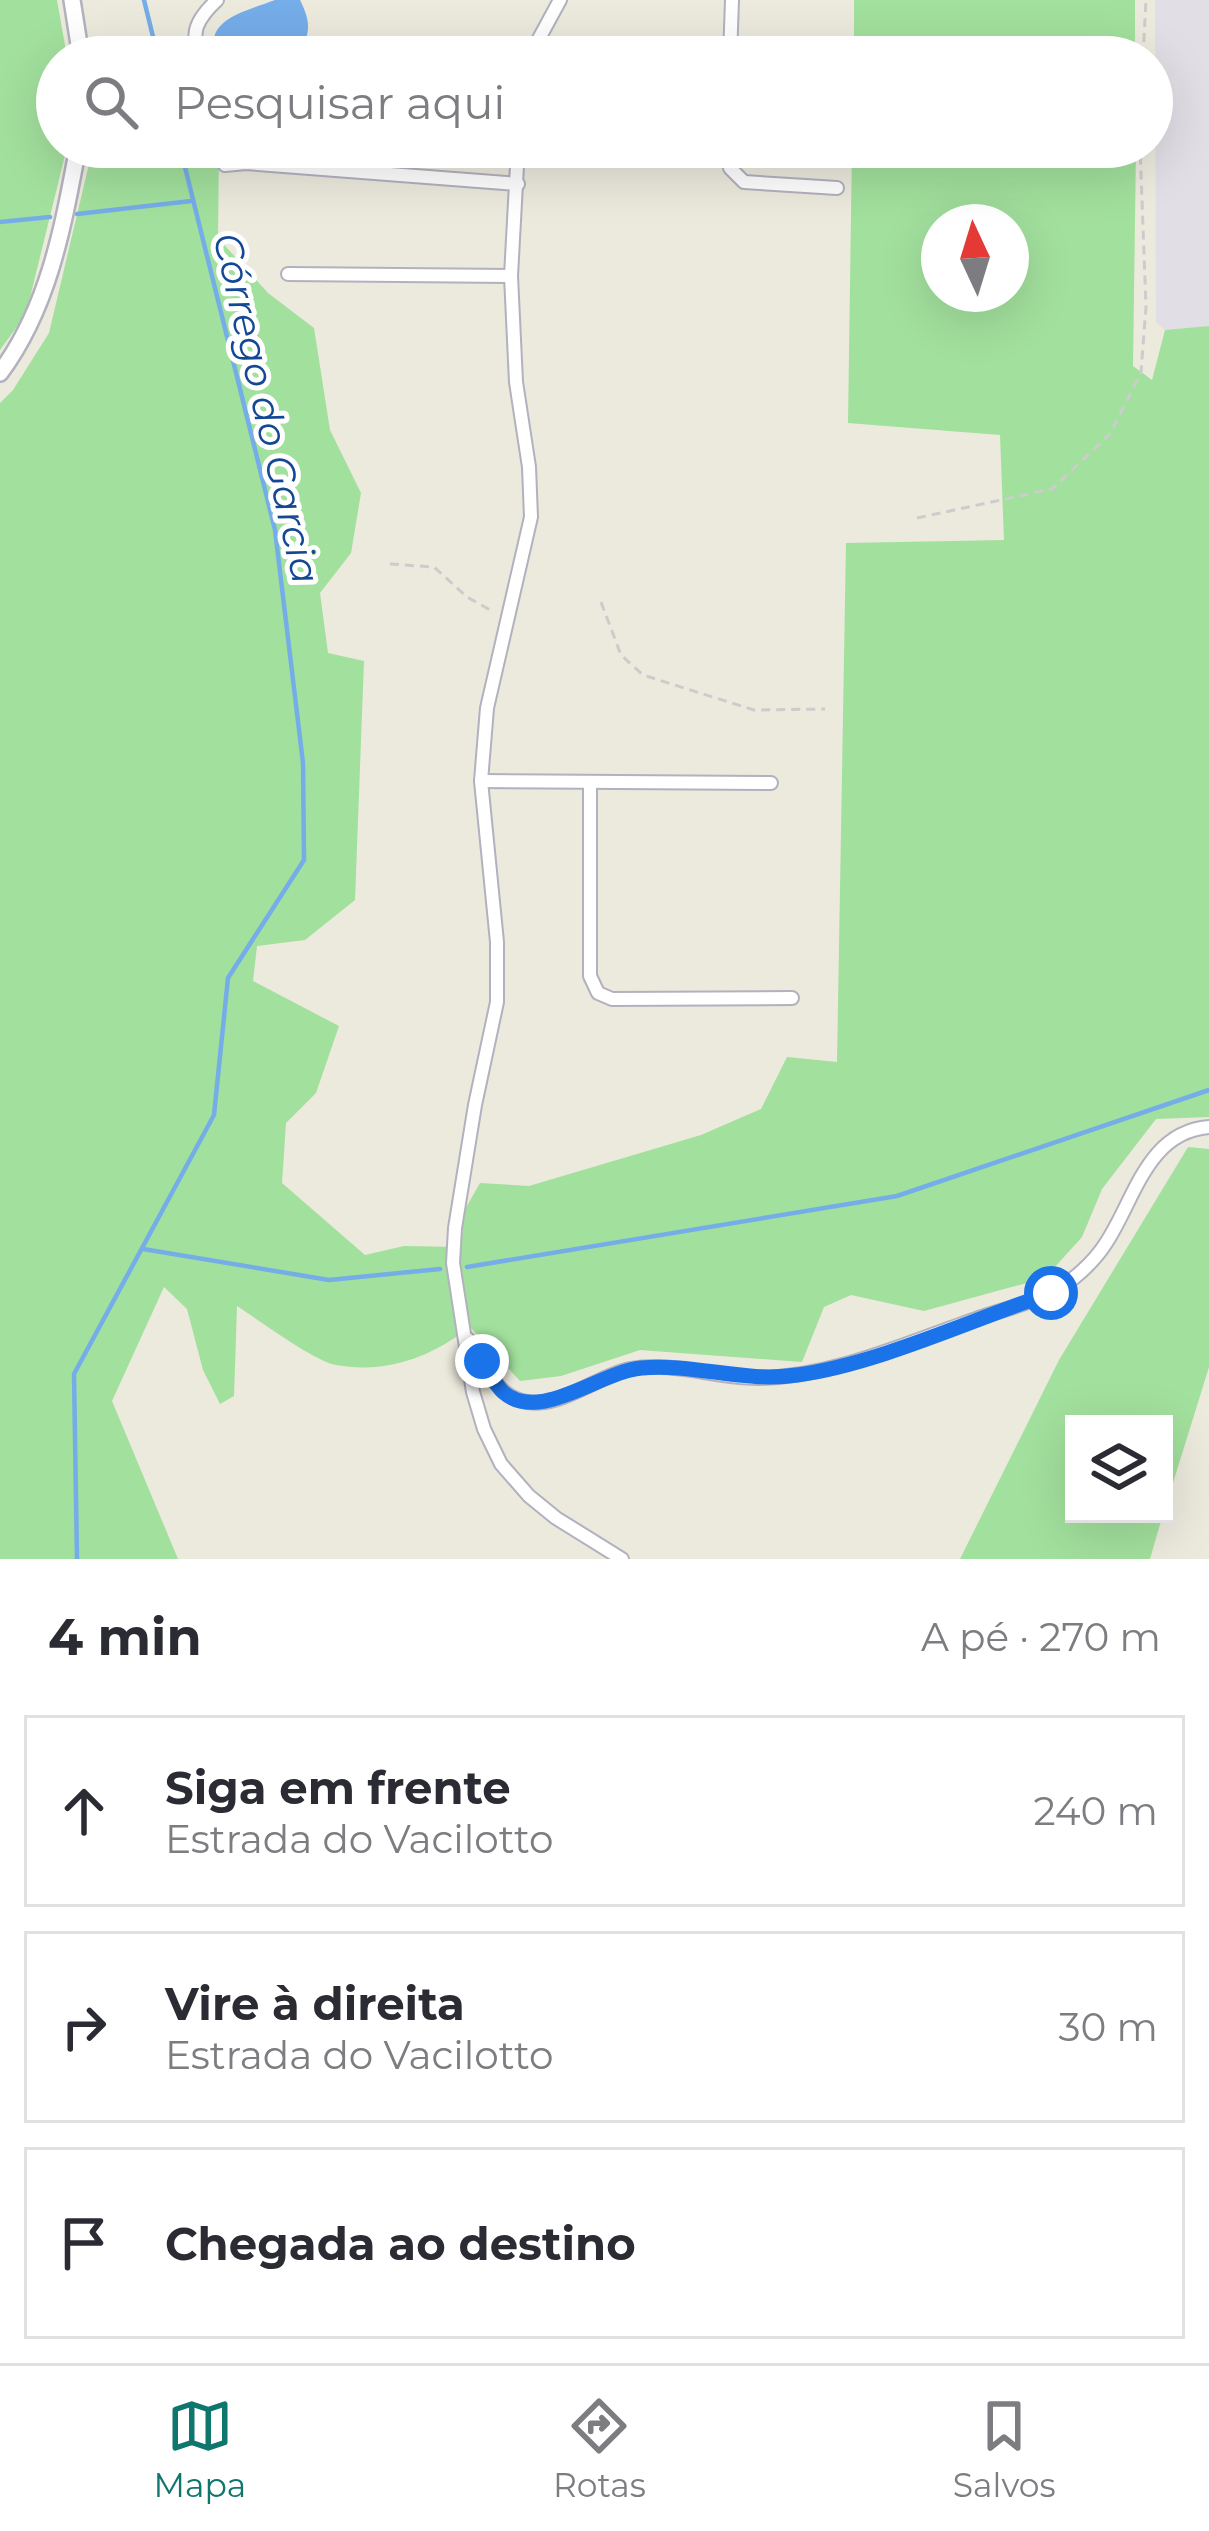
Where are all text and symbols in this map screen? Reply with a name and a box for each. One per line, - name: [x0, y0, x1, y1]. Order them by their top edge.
- search box: [36, 36, 1173, 168]
- icon: search: [78, 69, 144, 135]
- text: Pesquisar aqui: [174, 75, 505, 130]
- north arrow: [921, 204, 1029, 312]
- water label: Córrego do Garcia: [203, 228, 331, 588]
- route start: [1024, 1266, 1078, 1320]
- route end: [455, 1334, 509, 1388]
- map controls: [1065, 1415, 1173, 1523]
- button: layers: [1065, 1415, 1173, 1523]
- text: 4 min: [48, 1606, 202, 1668]
- text: A pé · 270 m: [921, 1613, 1161, 1661]
- text: Siga em frente: [165, 1760, 511, 1815]
- icon: ahead: [51, 1778, 117, 1844]
- text: 240 m: [1034, 1787, 1158, 1835]
- text: Estrada do Vacilotto: [165, 1815, 554, 1863]
- text: Vire à direita: [165, 1976, 465, 2031]
- icon: right: [51, 1994, 117, 2060]
- text: 30 m: [1059, 2003, 1158, 2051]
- text: Estrada do Vacilotto: [165, 2031, 554, 2079]
- icon: arrive: [51, 2210, 117, 2276]
- text: Chegada ao destino: [165, 2216, 636, 2271]
- tab: Mapa: [153, 2393, 246, 2505]
- tab: Rotas: [553, 2393, 646, 2505]
- tab: Salvos: [953, 2393, 1056, 2505]

